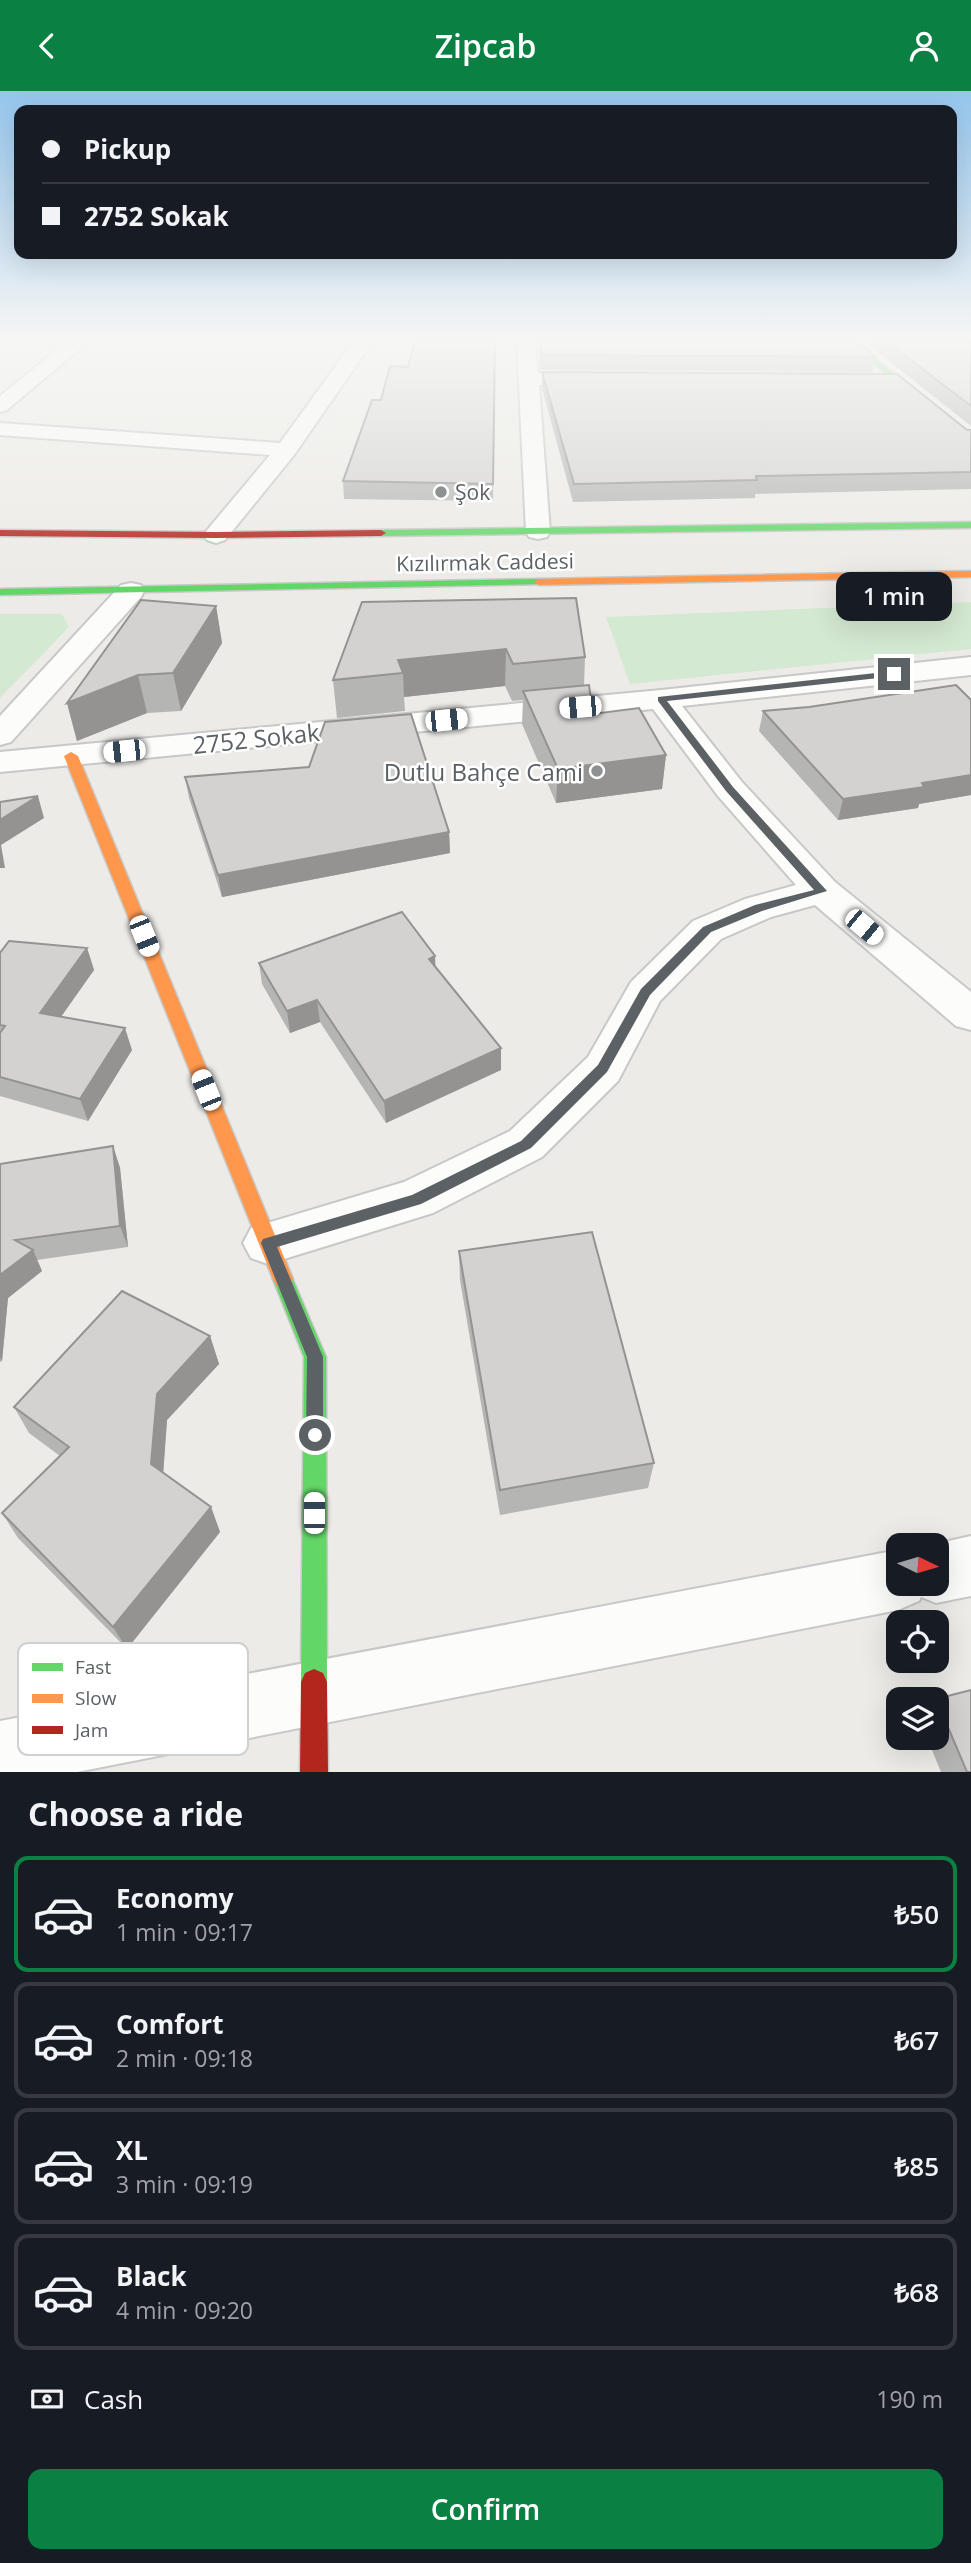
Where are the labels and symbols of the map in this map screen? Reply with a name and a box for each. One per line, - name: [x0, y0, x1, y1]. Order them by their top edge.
- place label: Şok: [455, 478, 490, 506]
- marker: Şok: [433, 484, 449, 500]
- street label: Kızılırmak Caddesi: [396, 546, 574, 578]
- callout: 1 min: [836, 573, 952, 621]
- route end: [878, 658, 910, 690]
- car: [559, 695, 602, 719]
- car: [425, 707, 468, 733]
- street label: 2752 Sokak: [191, 715, 321, 761]
- car: [103, 738, 146, 764]
- place label: Dutlu Bahçe Cami: [384, 755, 583, 788]
- marker: Dutlu Bahçe Cami: [589, 763, 605, 779]
- car: [842, 905, 887, 949]
- car: [127, 913, 162, 959]
- car: [189, 1067, 224, 1113]
- route start: [299, 1419, 331, 1451]
- car: [304, 1492, 325, 1534]
- north arrow: [886, 1533, 948, 1596]
- legend: [18, 1643, 248, 1755]
- text: Fast: [75, 1654, 111, 1680]
- text: Slow: [75, 1685, 117, 1711]
- text: Jam: [73, 1717, 108, 1743]

